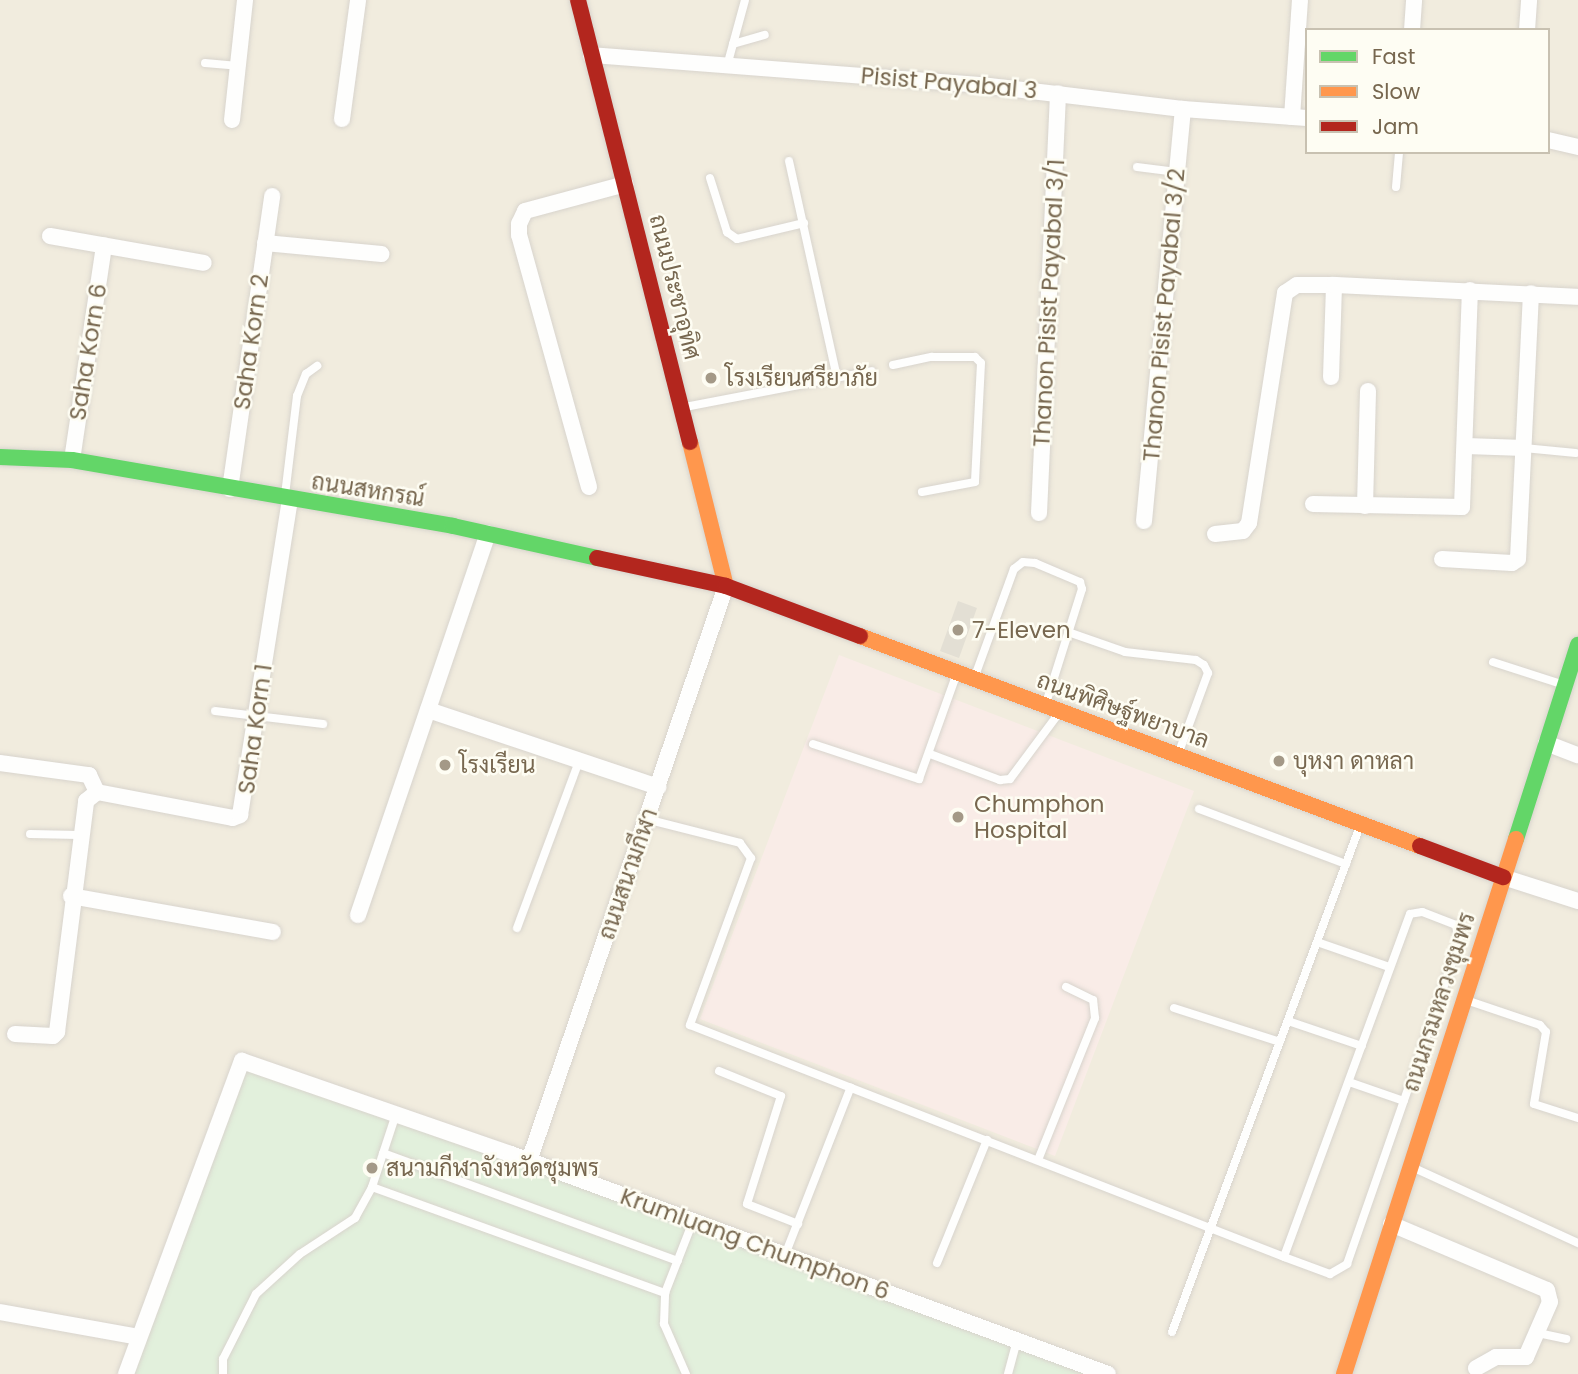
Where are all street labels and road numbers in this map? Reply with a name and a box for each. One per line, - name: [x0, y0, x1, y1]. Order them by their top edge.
- street label: Pisist Payabal 3: [860, 62, 1038, 104]
- street label: Thanon Pisist Payabal 3/1: [1028, 158, 1070, 448]
- street label: Thanon Pisist Payabal 3/2: [1137, 167, 1191, 463]
- street label: ถนนประชาอุทิศ: [644, 212, 706, 362]
- street label: Saha Korn 2: [228, 272, 274, 412]
- street label: Saha Korn 6: [64, 282, 112, 422]
- street label: ถนนสหกรณ์: [309, 467, 427, 513]
- street label: Saha Korn 1: [232, 662, 278, 796]
- street label: ถนนพิศิษฐ์พยาบาล: [1033, 666, 1213, 754]
- street label: ถนนสนามกีฬา: [593, 805, 663, 943]
- street label: ถนนกรมหลวงชุมพร: [1397, 909, 1481, 1095]
- street label: Krumluang Chumphon 6: [617, 1182, 893, 1306]

